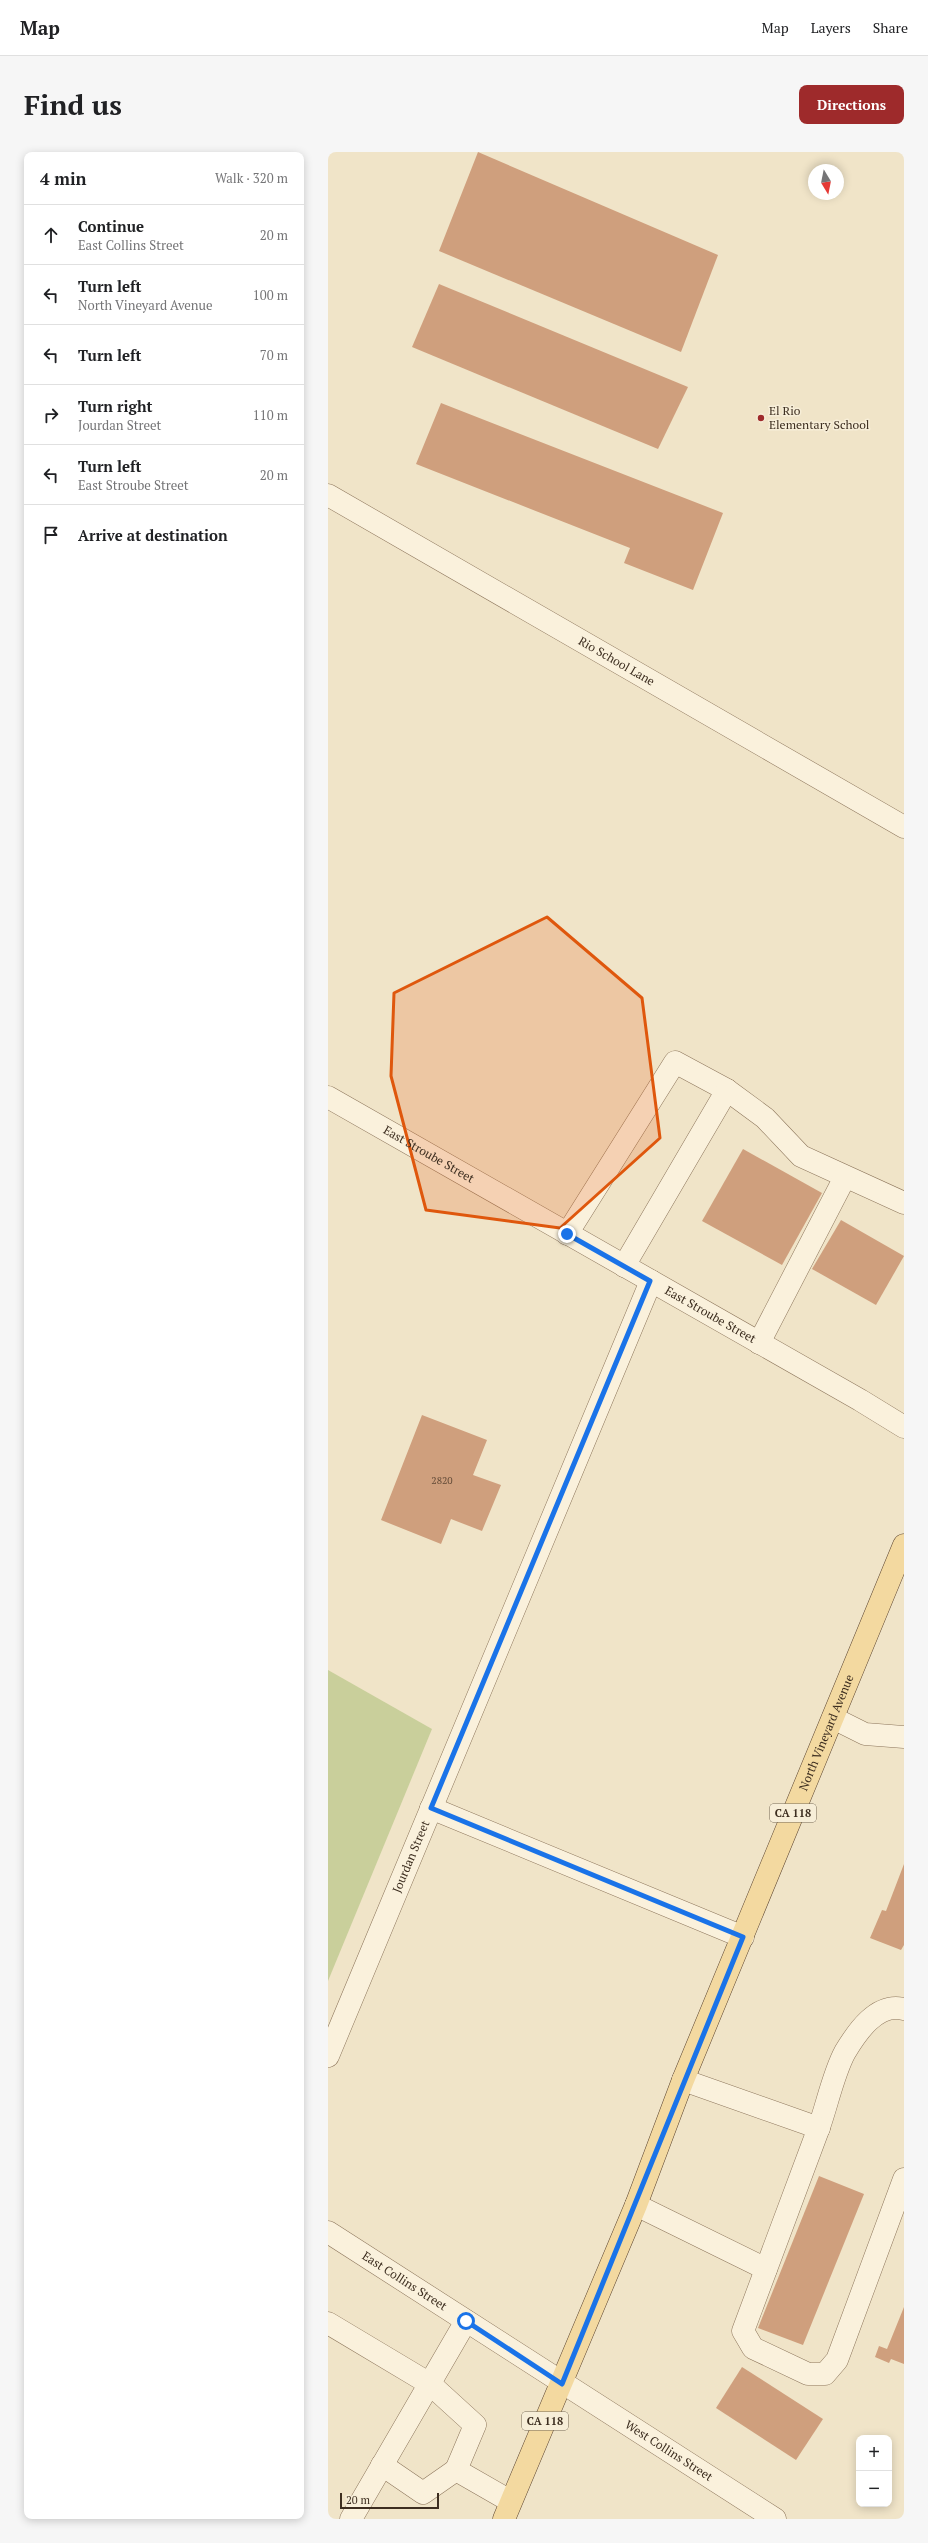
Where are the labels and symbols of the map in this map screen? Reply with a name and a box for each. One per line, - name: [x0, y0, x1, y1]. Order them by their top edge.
- north arrow: [808, 164, 844, 200]
- place label: El Rio Elementary School: [769, 403, 870, 432]
- marker: El Rio Elementary School: [756, 413, 766, 423]
- street label: Rio School Lane: [576, 633, 658, 689]
- street label: East Stroube Street: [381, 1122, 478, 1186]
- route end: [558, 1225, 576, 1243]
- street label: East Stroube Street: [662, 1283, 759, 1346]
- house number: 2820: [431, 1474, 453, 1487]
- street label: North Vineyard Avenue: [795, 1672, 857, 1793]
- road number: CA 118: [770, 1804, 816, 1822]
- street label: Jourdan Street: [389, 1817, 433, 1895]
- street label: East Collins Street: [360, 2248, 451, 2314]
- route start: [457, 2312, 475, 2330]
- road number: CA 118: [522, 2412, 568, 2430]
- street label: West Collins Street: [622, 2417, 716, 2484]
- scale bar: [340, 2491, 439, 2510]

